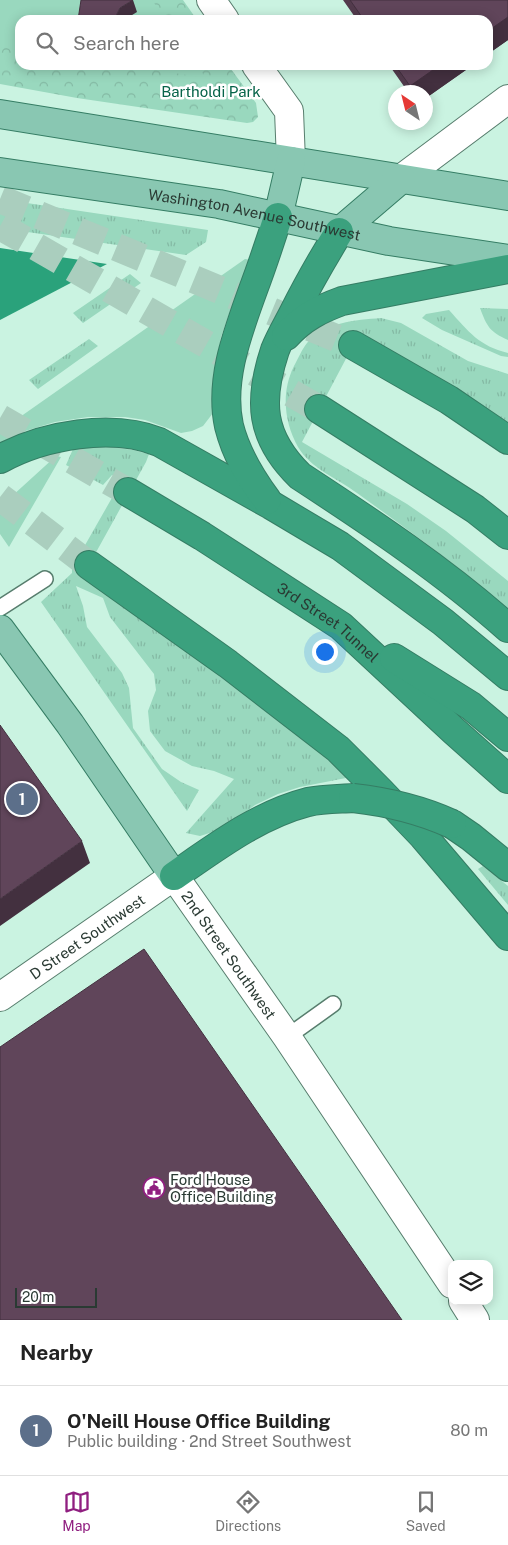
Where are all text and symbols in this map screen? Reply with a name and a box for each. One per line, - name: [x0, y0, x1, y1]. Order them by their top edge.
- search box: [15, 15, 493, 70]
- icon: search: [33, 29, 61, 57]
- text: Search here: [73, 32, 180, 54]
- park label: Bartholdi Park: [161, 83, 261, 100]
- north arrow: [388, 85, 433, 130]
- street label: Washington Avenue Southwest: [147, 185, 362, 243]
- street label: 3rd Street Tunnel: [274, 579, 382, 665]
- your location: [312, 639, 338, 665]
- pin: 1: [6, 780, 38, 818]
- street label: 2nd Street Southwest: [178, 887, 280, 1022]
- street label: D Street Southwest: [26, 890, 148, 982]
- place label: Ford House Office Building: [170, 1171, 274, 1205]
- public building icon: Ford House Office Building: [142, 1176, 166, 1200]
- map controls: [448, 1260, 493, 1305]
- button: layers: [448, 1260, 493, 1305]
- scale bar: [15, 1285, 98, 1308]
- text: 20 m: [22, 1289, 54, 1305]
- text: Nearby: [20, 1340, 93, 1365]
- text: O'Neill House Office Building: [67, 1410, 330, 1432]
- text: 1: [33, 1421, 39, 1440]
- text: 80 m: [450, 1421, 488, 1440]
- text: Public building · 2nd Street Southwest: [67, 1432, 351, 1451]
- tab: Map: [62, 1488, 91, 1534]
- tab: Directions: [215, 1488, 281, 1534]
- tab: Saved: [406, 1488, 446, 1534]

